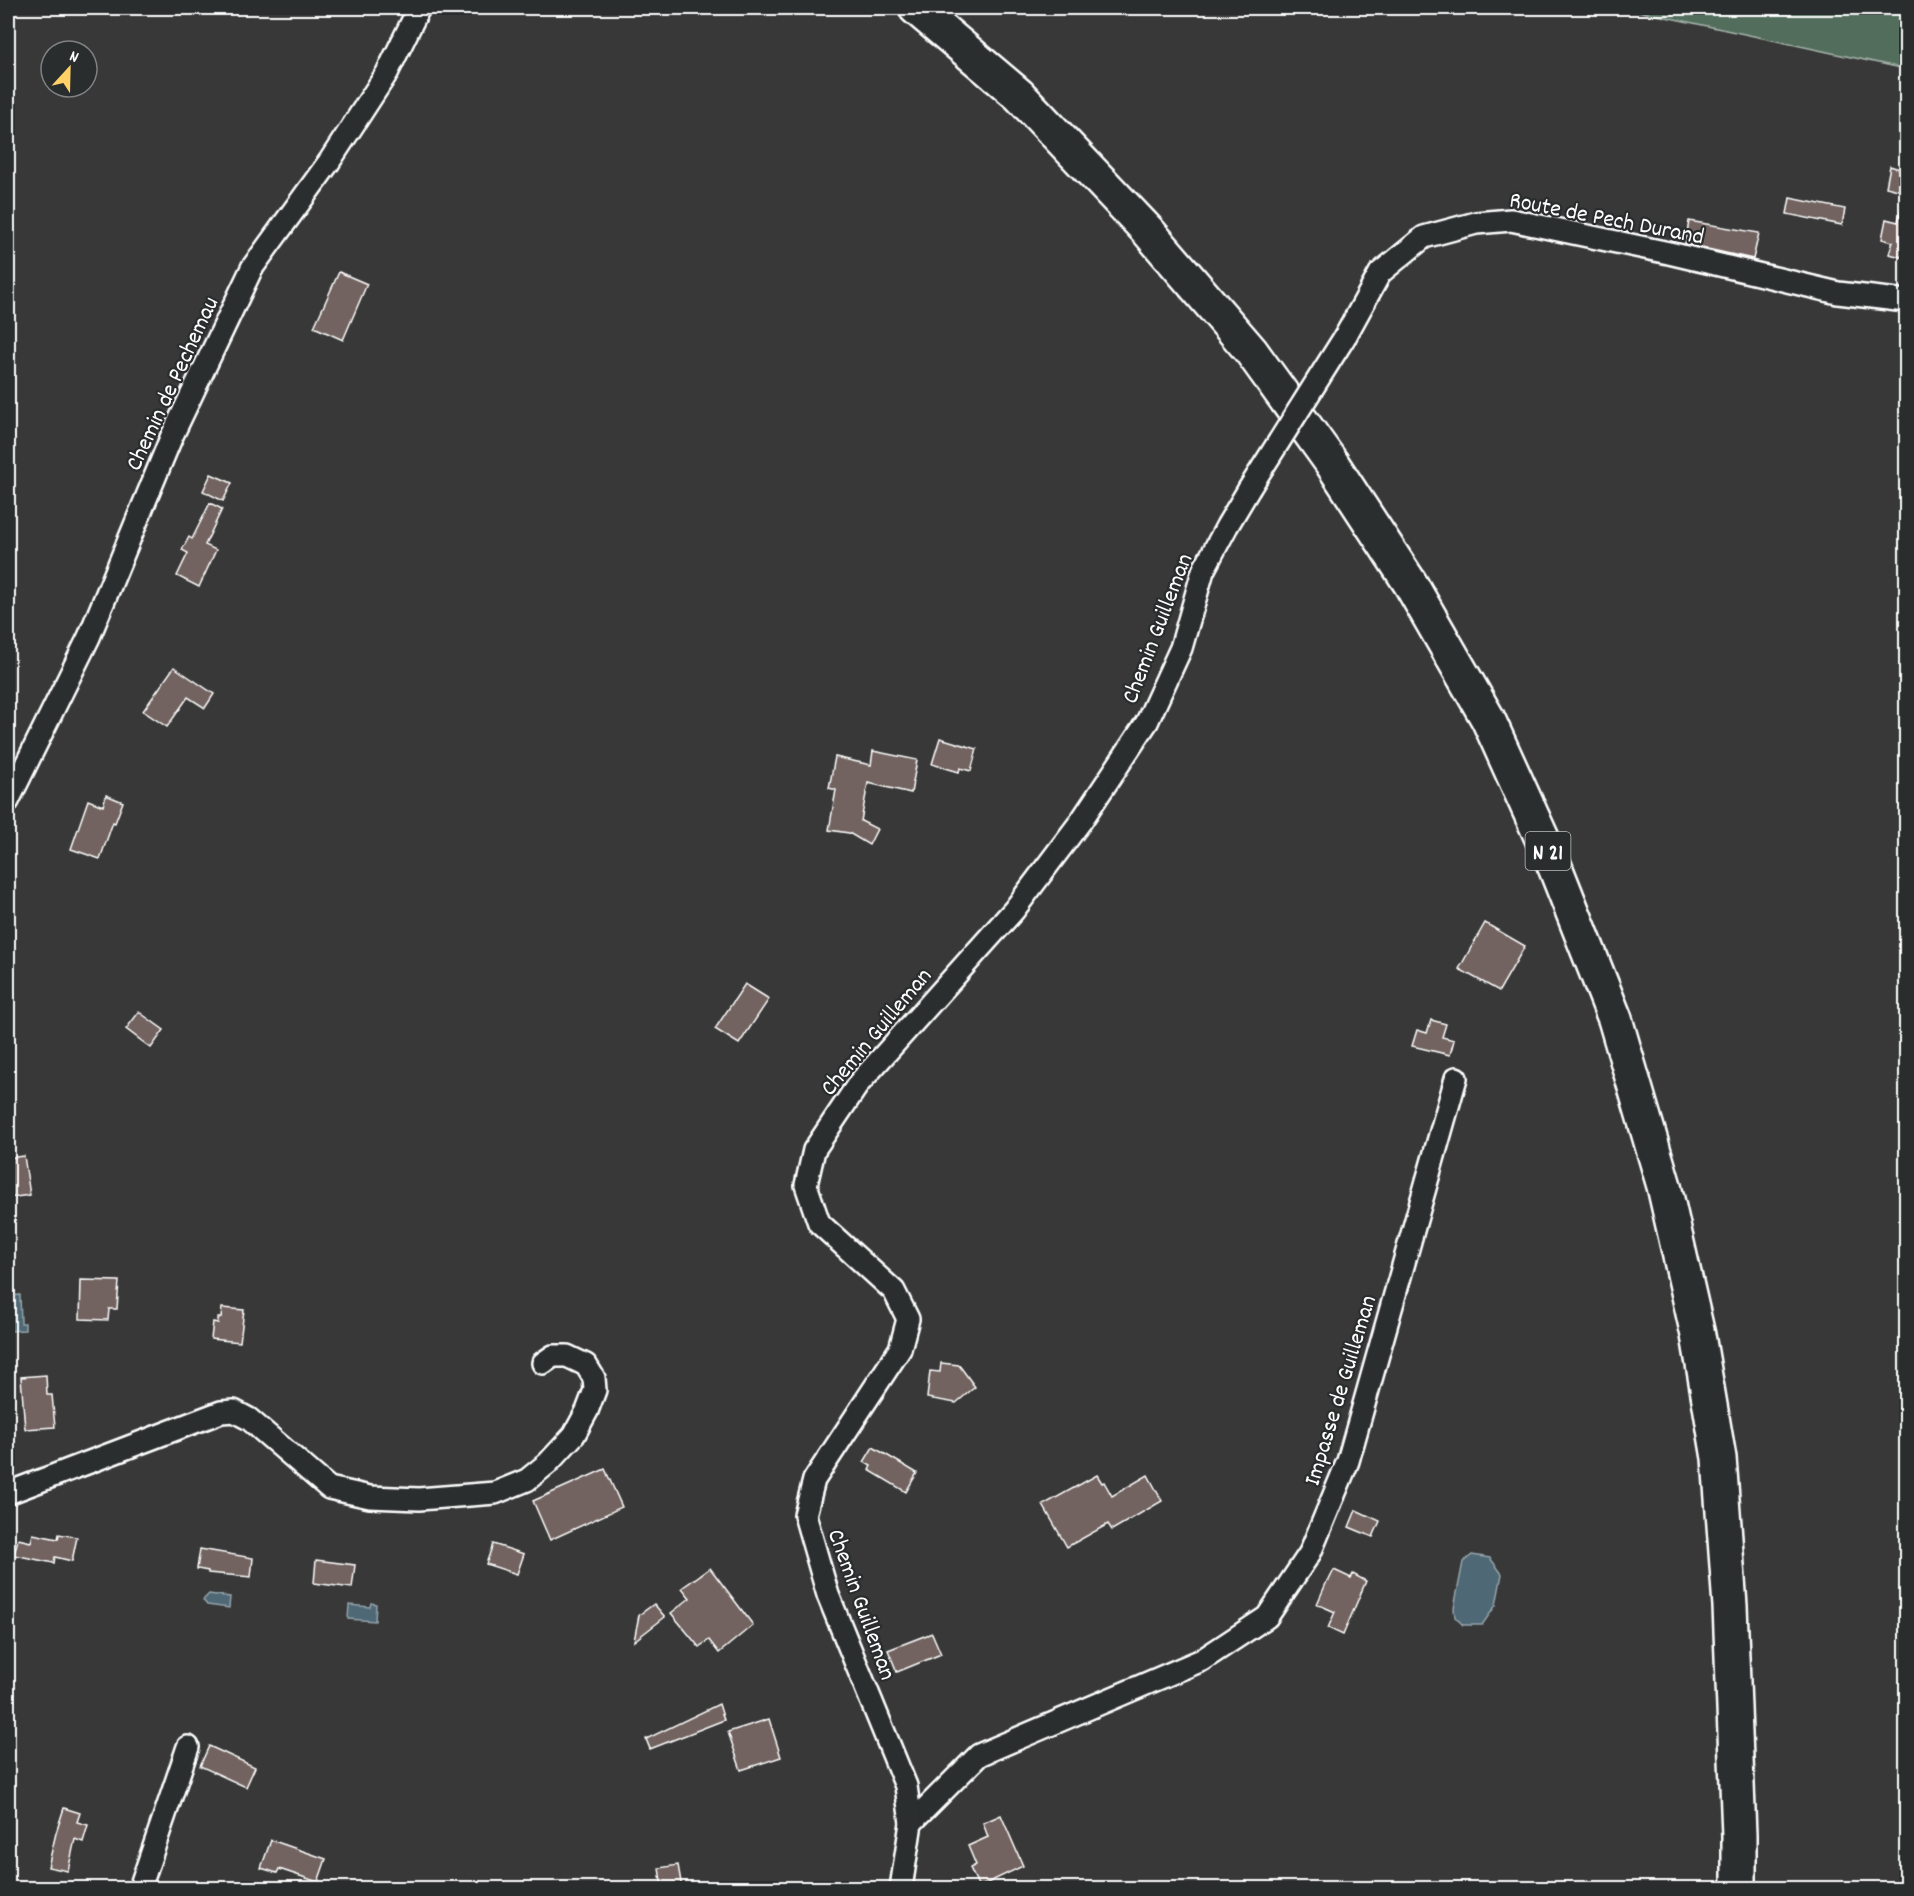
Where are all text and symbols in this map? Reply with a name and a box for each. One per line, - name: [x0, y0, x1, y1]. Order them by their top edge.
- north arrow: [39, 39, 99, 99]
- text: N: [66, 45, 82, 70]
- street label: Route de Pech Durand: [1506, 184, 1707, 256]
- street label: Chemin de Pechemau: [118, 291, 229, 477]
- street label: Chemin Guilleman: [1115, 549, 1203, 709]
- road number: N 21: [1526, 832, 1570, 870]
- street label: Chemin Guilleman: [813, 961, 941, 1105]
- street label: Impasse de Guilleman: [1297, 1291, 1387, 1490]
- street label: Chemin Guilleman: [817, 1525, 903, 1685]

